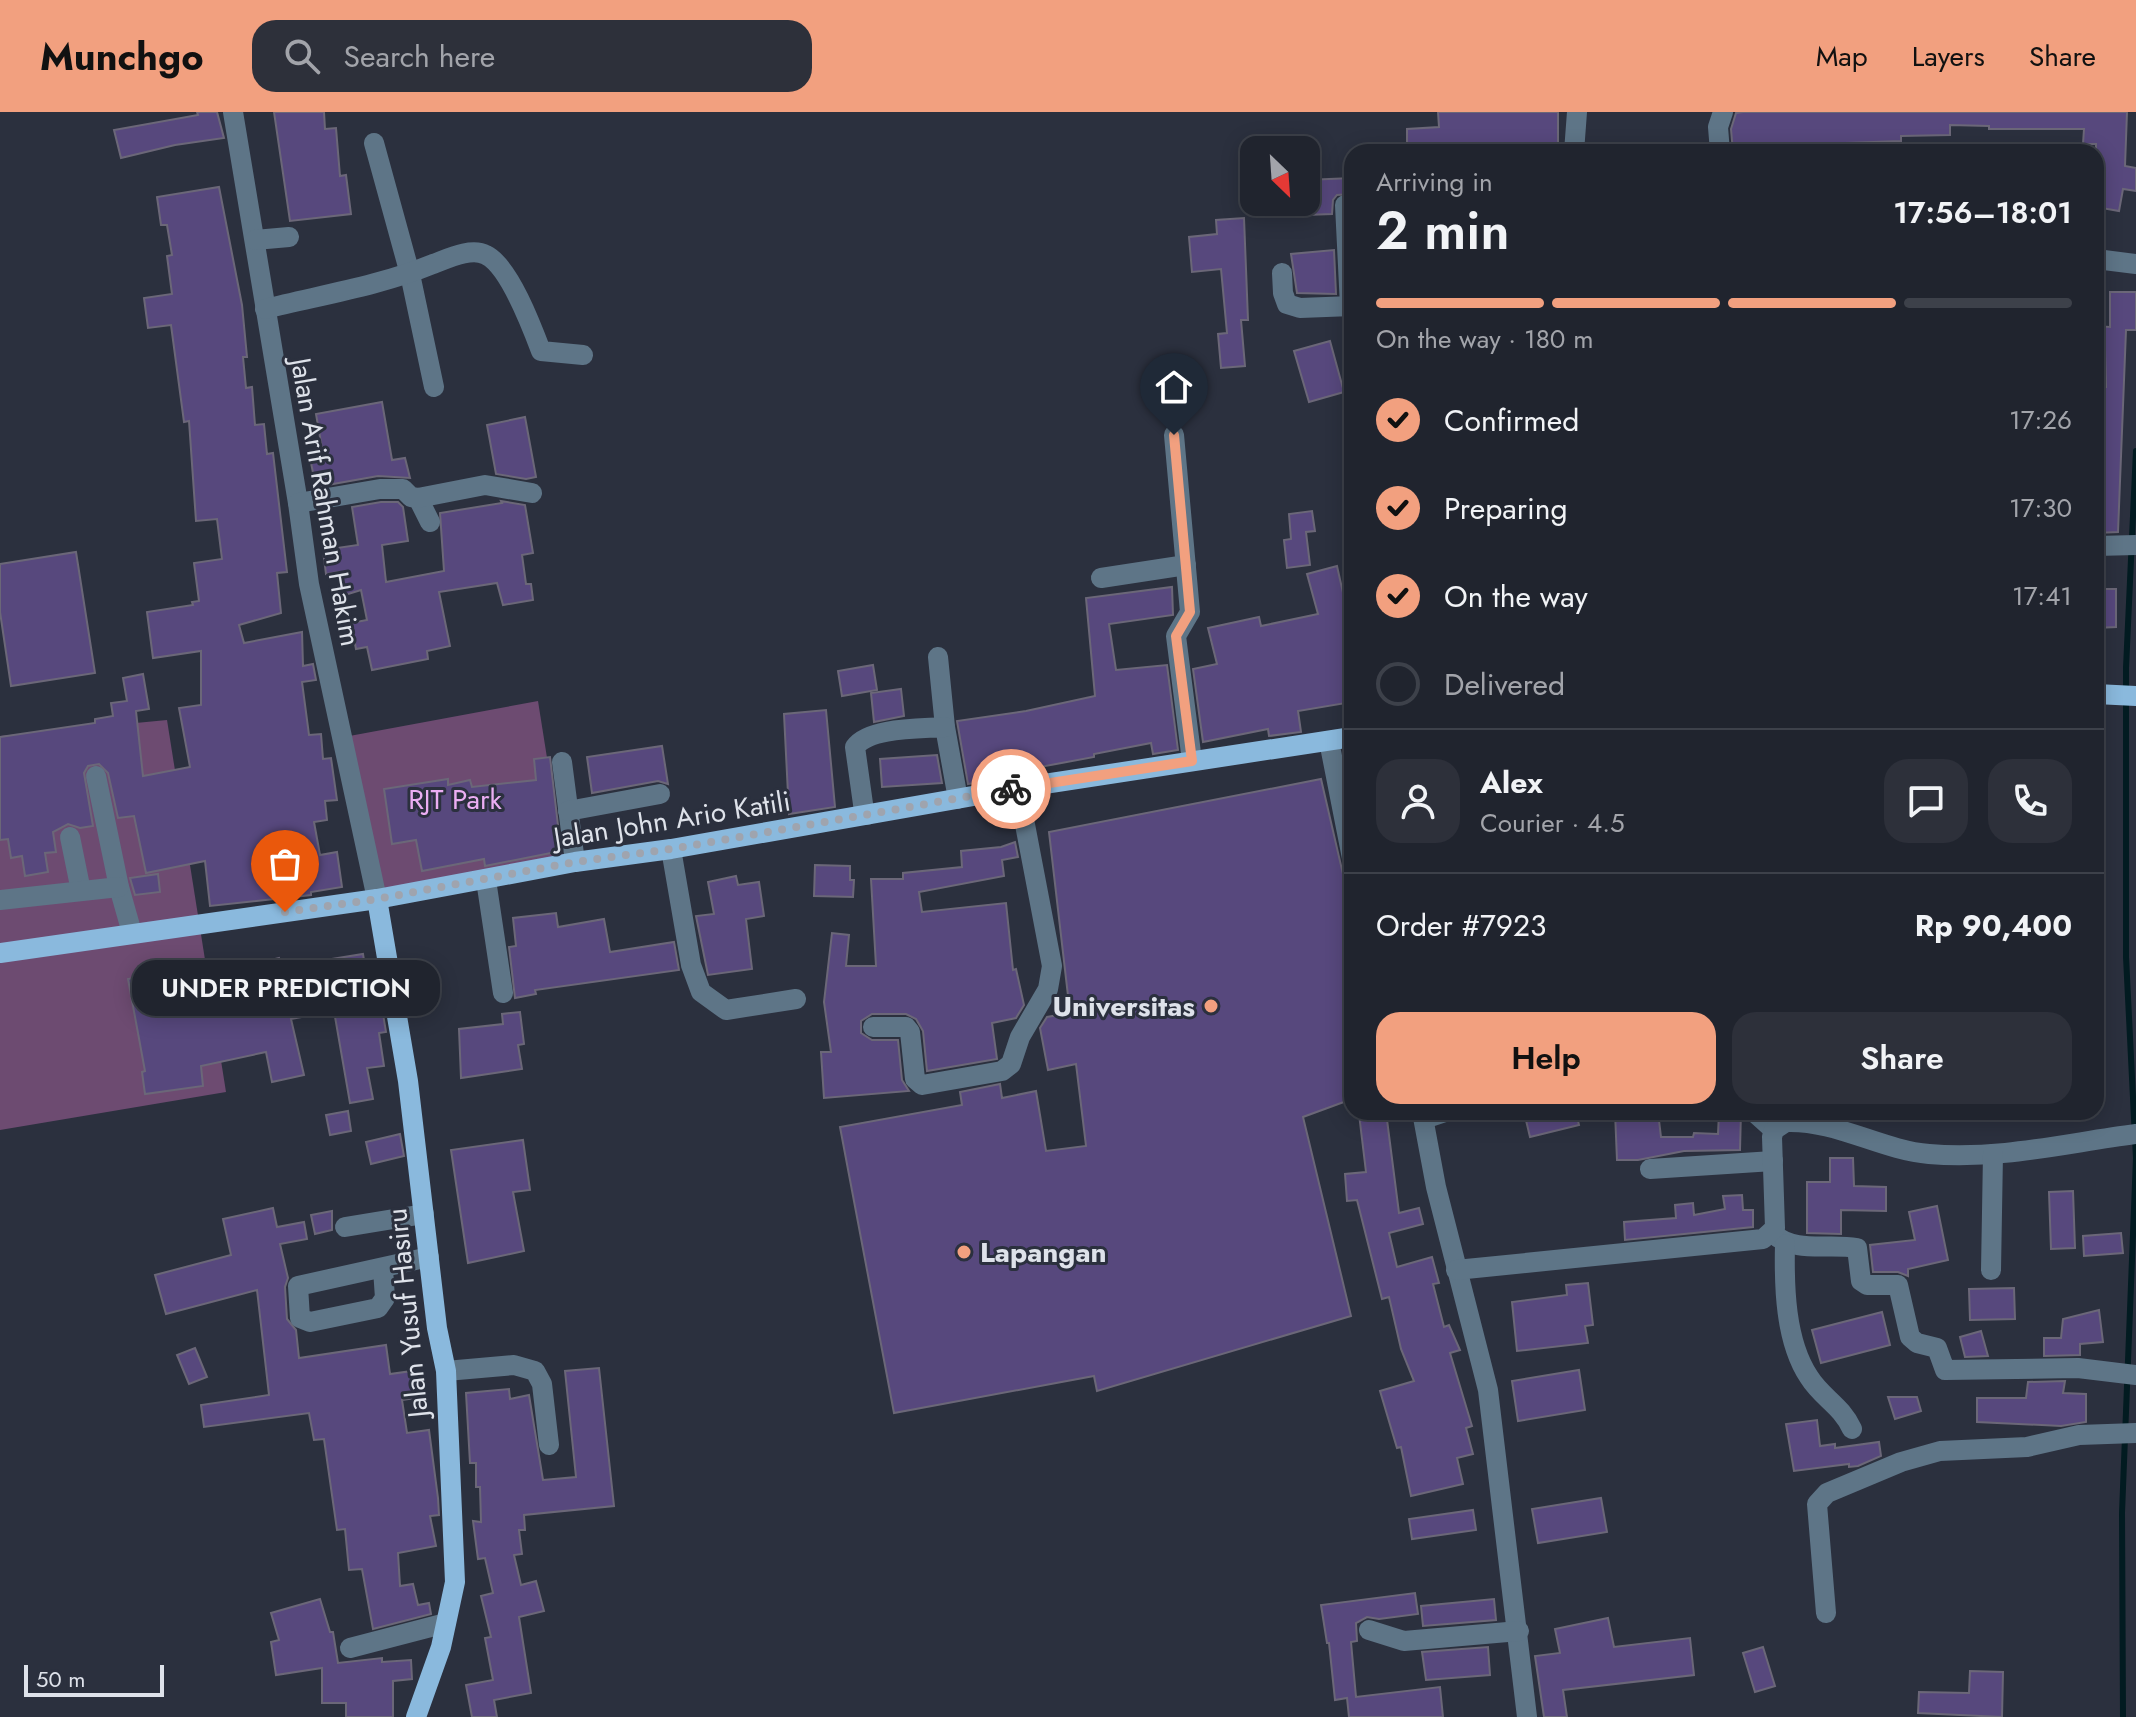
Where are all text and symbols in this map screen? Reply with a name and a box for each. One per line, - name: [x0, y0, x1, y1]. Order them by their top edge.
- search box: [252, 20, 812, 92]
- text: Munchgo: [40, 29, 204, 84]
- icon: search: [280, 34, 324, 78]
- text: Search here: [344, 35, 495, 78]
- text: Map: [1816, 36, 1868, 77]
- text: Layers: [1912, 36, 1985, 77]
- text: Share: [2029, 36, 2096, 77]
- north arrow: [1240, 136, 1320, 216]
- map controls: [1240, 136, 1320, 216]
- text: Arriving in: [1376, 163, 1493, 201]
- text: 17:56–18:01: [1893, 191, 2072, 234]
- text: 2 min: [1376, 193, 1509, 269]
- text: On the way · 180 m: [1376, 320, 1594, 358]
- street label: Jalan Arif Rahman Hakim: [279, 351, 371, 650]
- pin: [1140, 353, 1208, 435]
- icon: home: [1152, 365, 1196, 409]
- icon: check: [1376, 398, 1420, 442]
- text: Confirmed: [1444, 399, 1579, 442]
- text: 17:26: [2009, 401, 2072, 439]
- icon: check: [1376, 486, 1420, 530]
- text: Preparing: [1444, 487, 1568, 530]
- text: 17:30: [2009, 489, 2072, 527]
- icon: check: [1376, 574, 1420, 618]
- text: On the way: [1444, 575, 1588, 618]
- text: 17:41: [2012, 577, 2072, 615]
- text: Delivered: [1444, 663, 1565, 706]
- courier: [971, 749, 1051, 829]
- button: person: [1376, 759, 1460, 843]
- button: chat: [1884, 759, 1968, 843]
- button: phone: [1988, 759, 2072, 843]
- text: Alex: [1480, 761, 1543, 804]
- icon: bike: [989, 767, 1033, 811]
- park label: RJT Park: [408, 779, 503, 820]
- street label: Jalan John Ario Katili: [547, 781, 793, 859]
- text: Courier · 4.5: [1480, 804, 1625, 842]
- pin: [251, 830, 319, 912]
- icon: bag: [263, 842, 307, 886]
- text: Order #7923: [1376, 904, 1546, 947]
- text: Rp 90,400: [1915, 904, 2072, 947]
- callout: UNDER PREDICTION: [131, 960, 439, 1016]
- text: UNDER PREDICTION: [161, 969, 411, 1007]
- place label: Universitas: [1052, 986, 1195, 1027]
- marker: Universitas: [1202, 997, 1220, 1015]
- button: Help: [1376, 1012, 1716, 1104]
- button: Share: [1732, 1012, 2072, 1104]
- street label: Jalan Yusuf Hasiru: [376, 1206, 439, 1424]
- place label: Lapangan: [980, 1232, 1107, 1273]
- marker: Lapangan: [955, 1243, 973, 1261]
- scale bar: [24, 1661, 164, 1697]
- text: 50 m: [36, 1663, 85, 1695]

